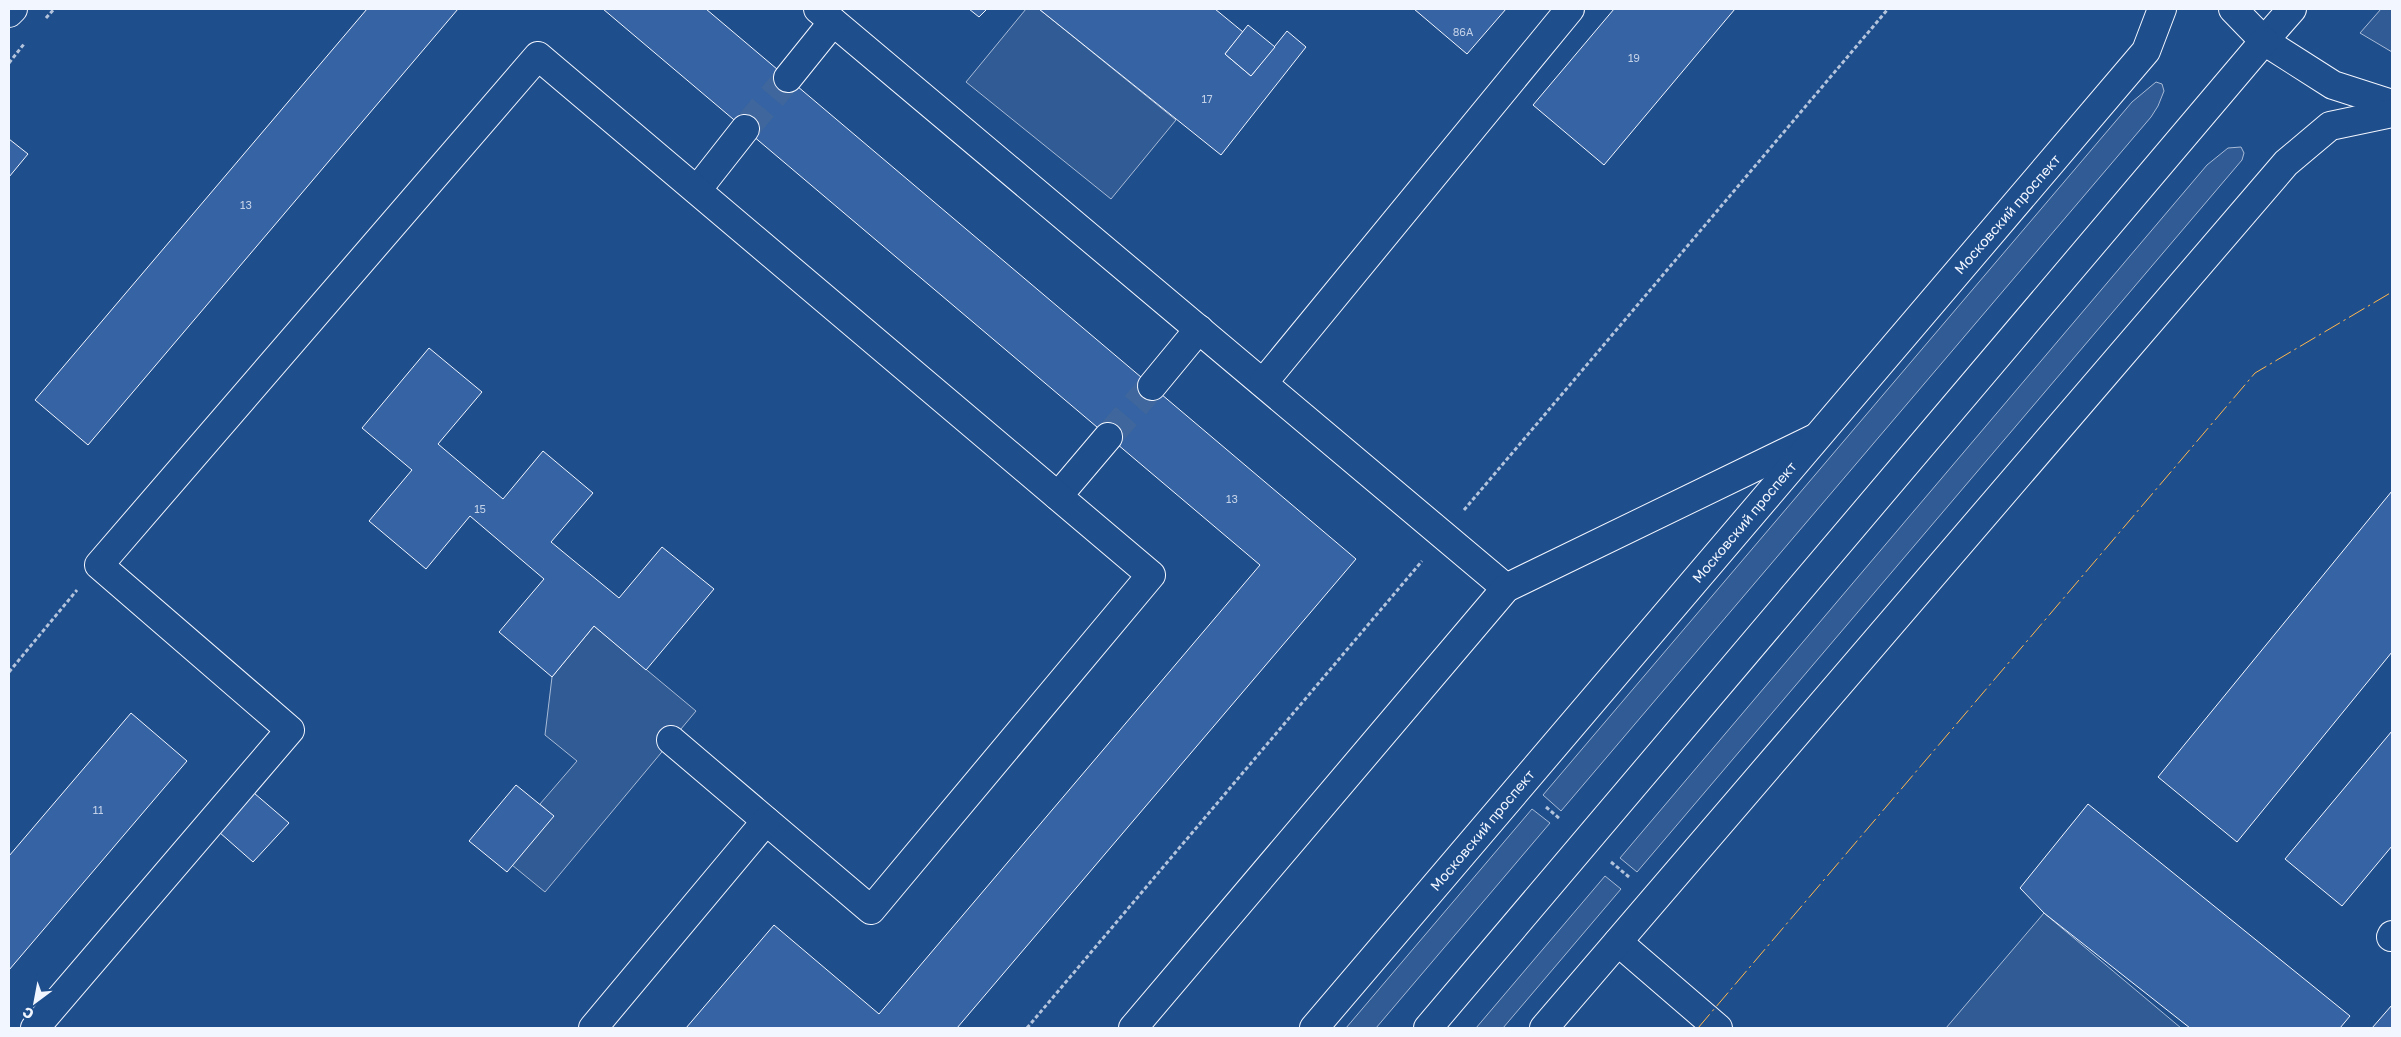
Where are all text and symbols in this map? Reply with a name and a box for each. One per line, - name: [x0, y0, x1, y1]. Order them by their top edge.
- house number: 86А: [1453, 25, 1474, 38]
- house number: 19: [1628, 51, 1640, 64]
- house number: 17: [1201, 92, 1213, 105]
- street label: Московский проспект: [1950, 151, 2064, 277]
- house number: 13: [240, 198, 252, 211]
- street label: Московский проспект: [1688, 458, 1800, 586]
- house number: 13: [1226, 492, 1238, 505]
- house number: 15: [474, 502, 486, 515]
- street label: Московский проспект: [1426, 766, 1538, 894]
- house number: 11: [93, 803, 103, 816]
- north arrow: [10, 977, 60, 1027]
- text: С: [19, 1004, 37, 1023]

